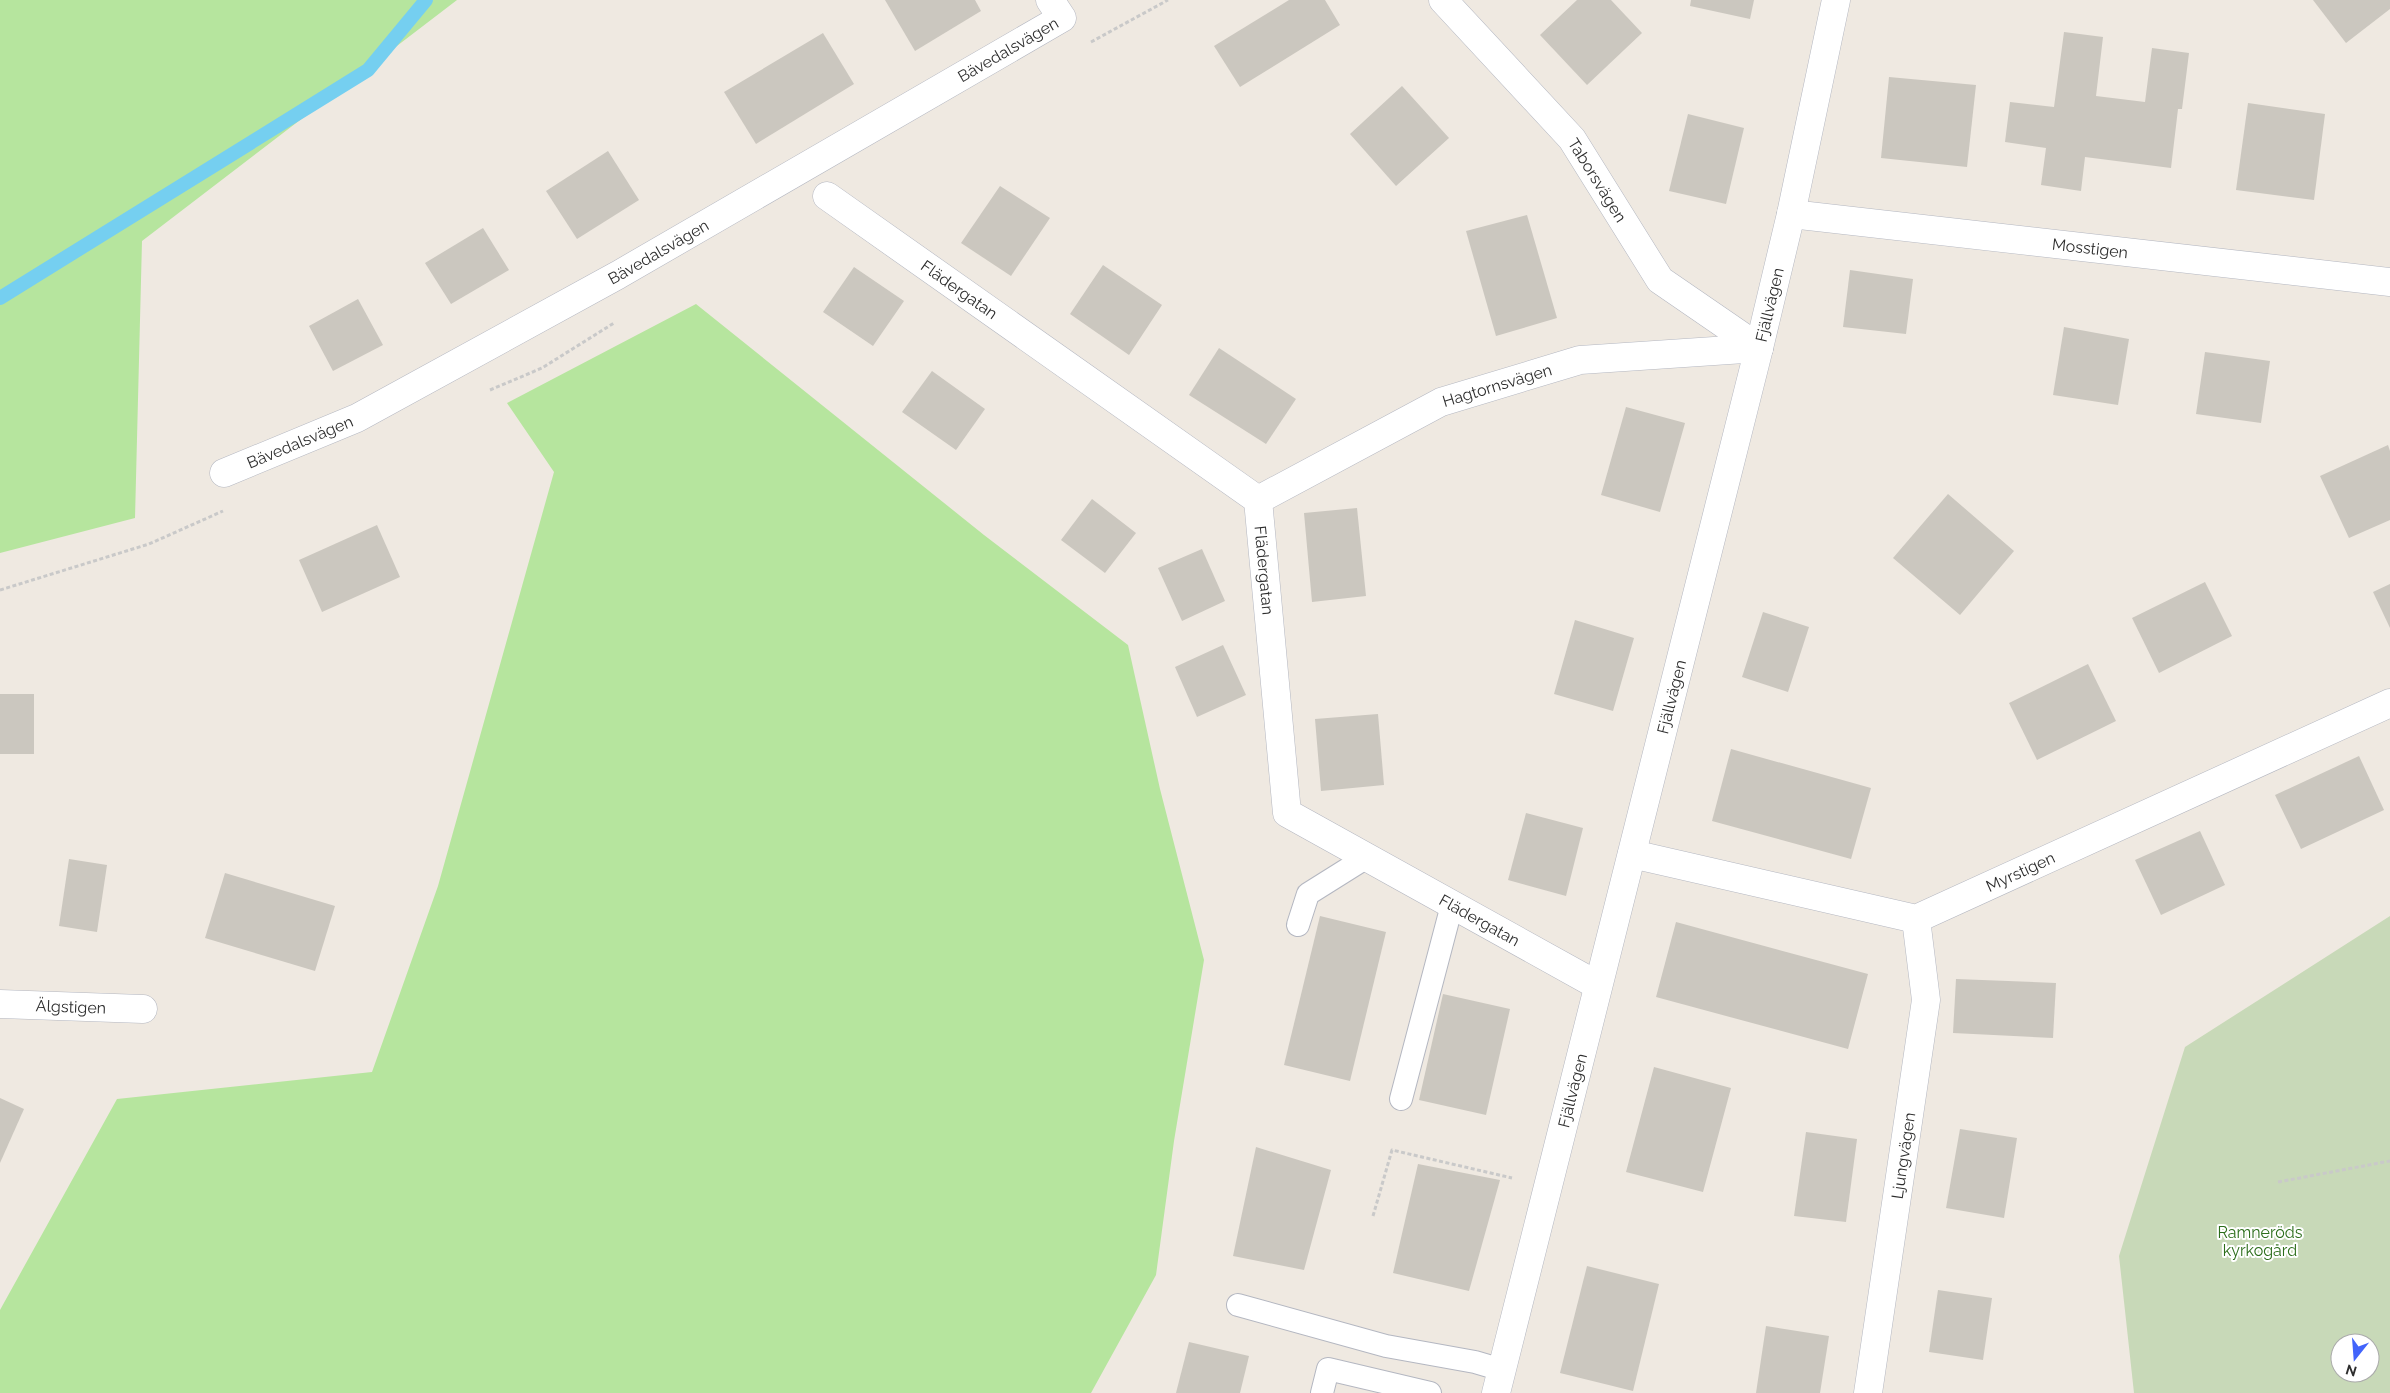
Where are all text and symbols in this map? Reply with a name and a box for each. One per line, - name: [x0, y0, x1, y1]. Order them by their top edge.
- street label: Bävedalsvägen: [954, 13, 1062, 86]
- street label: Taborsvägen: [1564, 135, 1631, 225]
- street label: Bävedalsvägen: [605, 215, 712, 288]
- street label: Mosstigen: [2051, 234, 2129, 262]
- street label: Flädergatan: [917, 256, 1001, 323]
- street label: Fjällvägen: [1751, 266, 1787, 344]
- street label: Hagtornsvägen: [1440, 360, 1554, 411]
- street label: Bävedalsvägen: [244, 411, 356, 472]
- street label: Flädergatan: [1251, 525, 1278, 616]
- street label: Fjällvägen: [1653, 658, 1690, 736]
- street label: Myrstigen: [1983, 848, 2058, 895]
- street label: Flädergatan: [1436, 890, 1523, 950]
- street label: Älgstigen: [35, 995, 106, 1017]
- street label: Fjällvägen: [1554, 1051, 1591, 1130]
- street label: Ljungvägen: [1887, 1111, 1919, 1200]
- park label: Ramneröds kyrkogård: [2217, 1223, 2303, 1260]
- north arrow: [2330, 1333, 2380, 1383]
- text: N: [2344, 1361, 2359, 1380]

